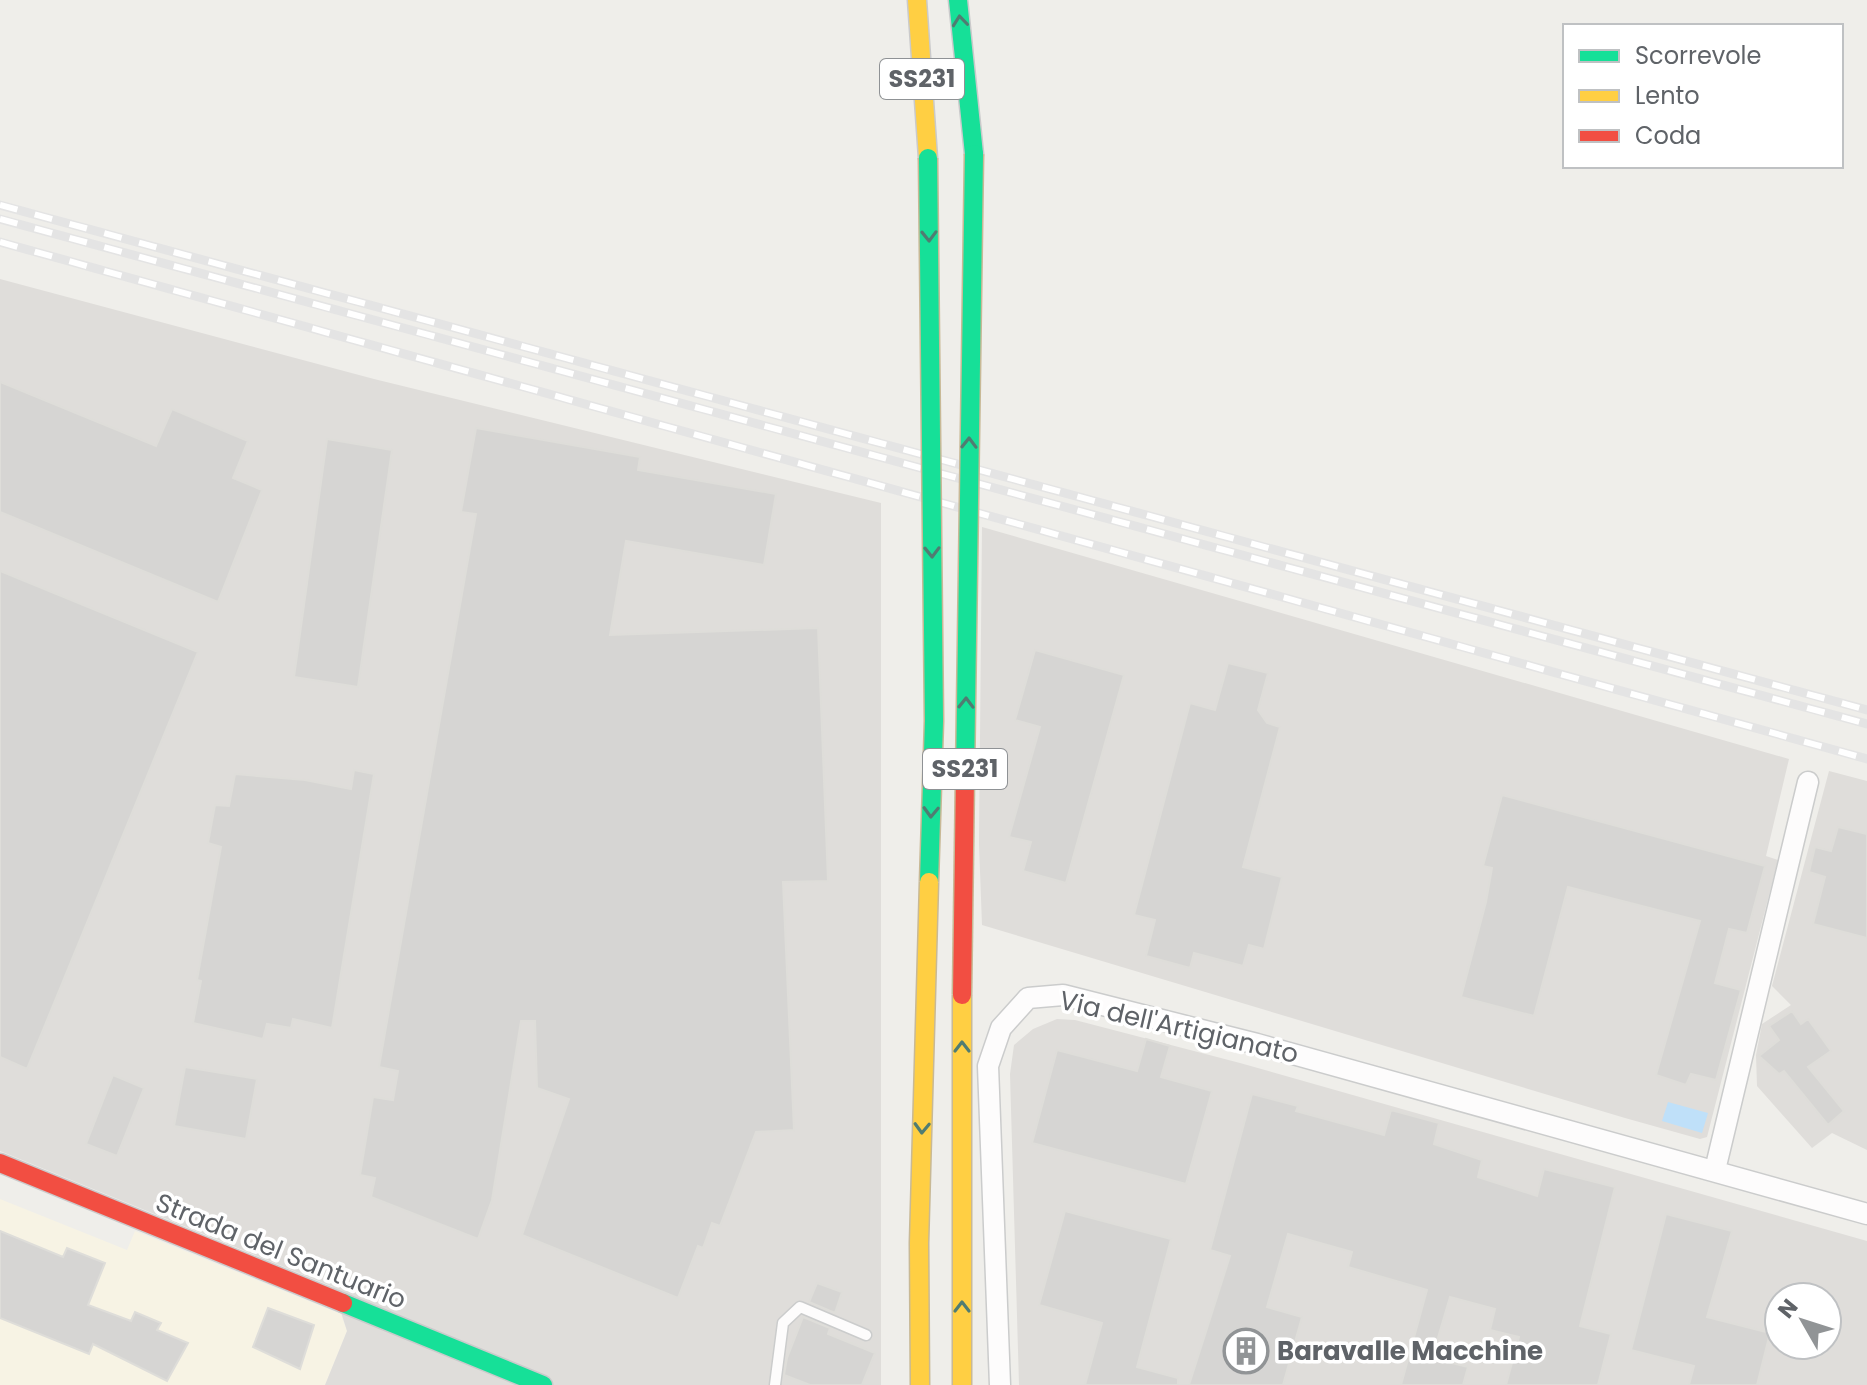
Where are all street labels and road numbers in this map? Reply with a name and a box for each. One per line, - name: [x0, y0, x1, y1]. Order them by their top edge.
- road number: SS231: [880, 59, 964, 99]
- road number: SS231: [923, 749, 1007, 789]
- street label: Via dell'Artigianato: [1056, 982, 1302, 1072]
- street label: Strada del Santuario: [150, 1184, 412, 1318]

